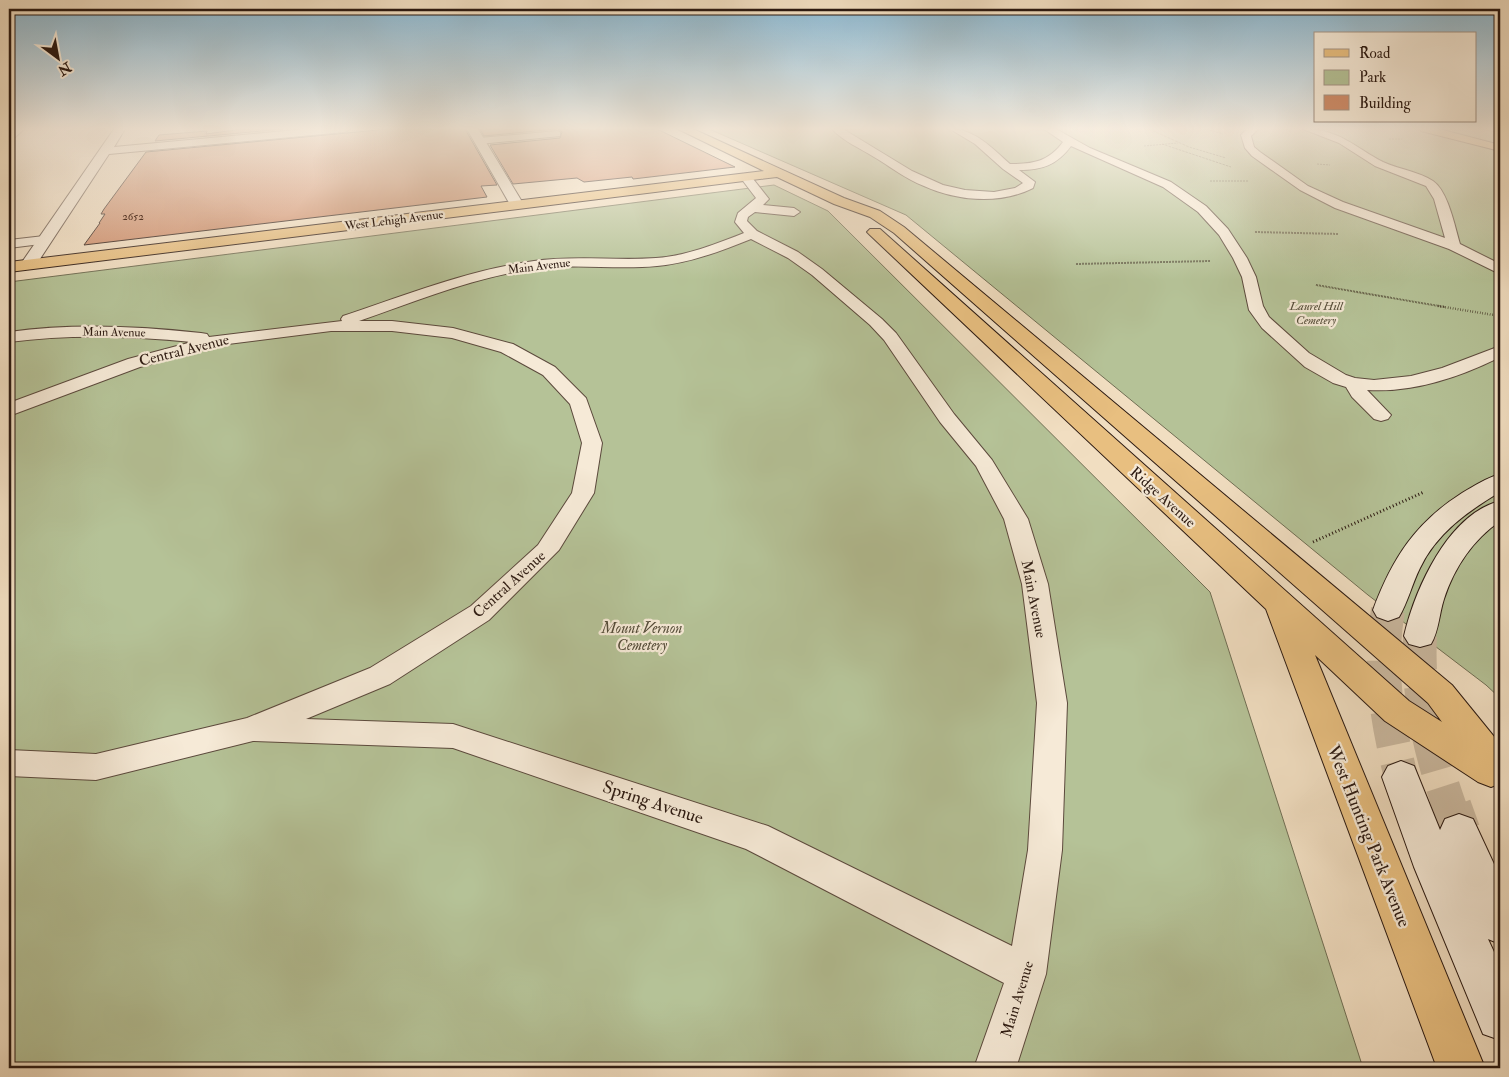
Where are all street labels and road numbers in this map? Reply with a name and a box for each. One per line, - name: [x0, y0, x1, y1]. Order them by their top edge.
- street label: West Lehigh Avenue: [343, 207, 444, 234]
- street label: Main Avenue: [507, 255, 571, 278]
- street label: Main Avenue: [82, 324, 146, 341]
- street label: Central Avenue: [137, 330, 231, 371]
- street label: Ridge Avenue: [1126, 463, 1200, 532]
- street label: Central Avenue: [469, 547, 550, 622]
- street label: Main Avenue: [1017, 559, 1050, 640]
- street label: West Hunting Park Avenue: [1321, 741, 1416, 931]
- street label: Spring Avenue: [600, 775, 707, 830]
- street label: Main Avenue: [997, 959, 1038, 1040]

